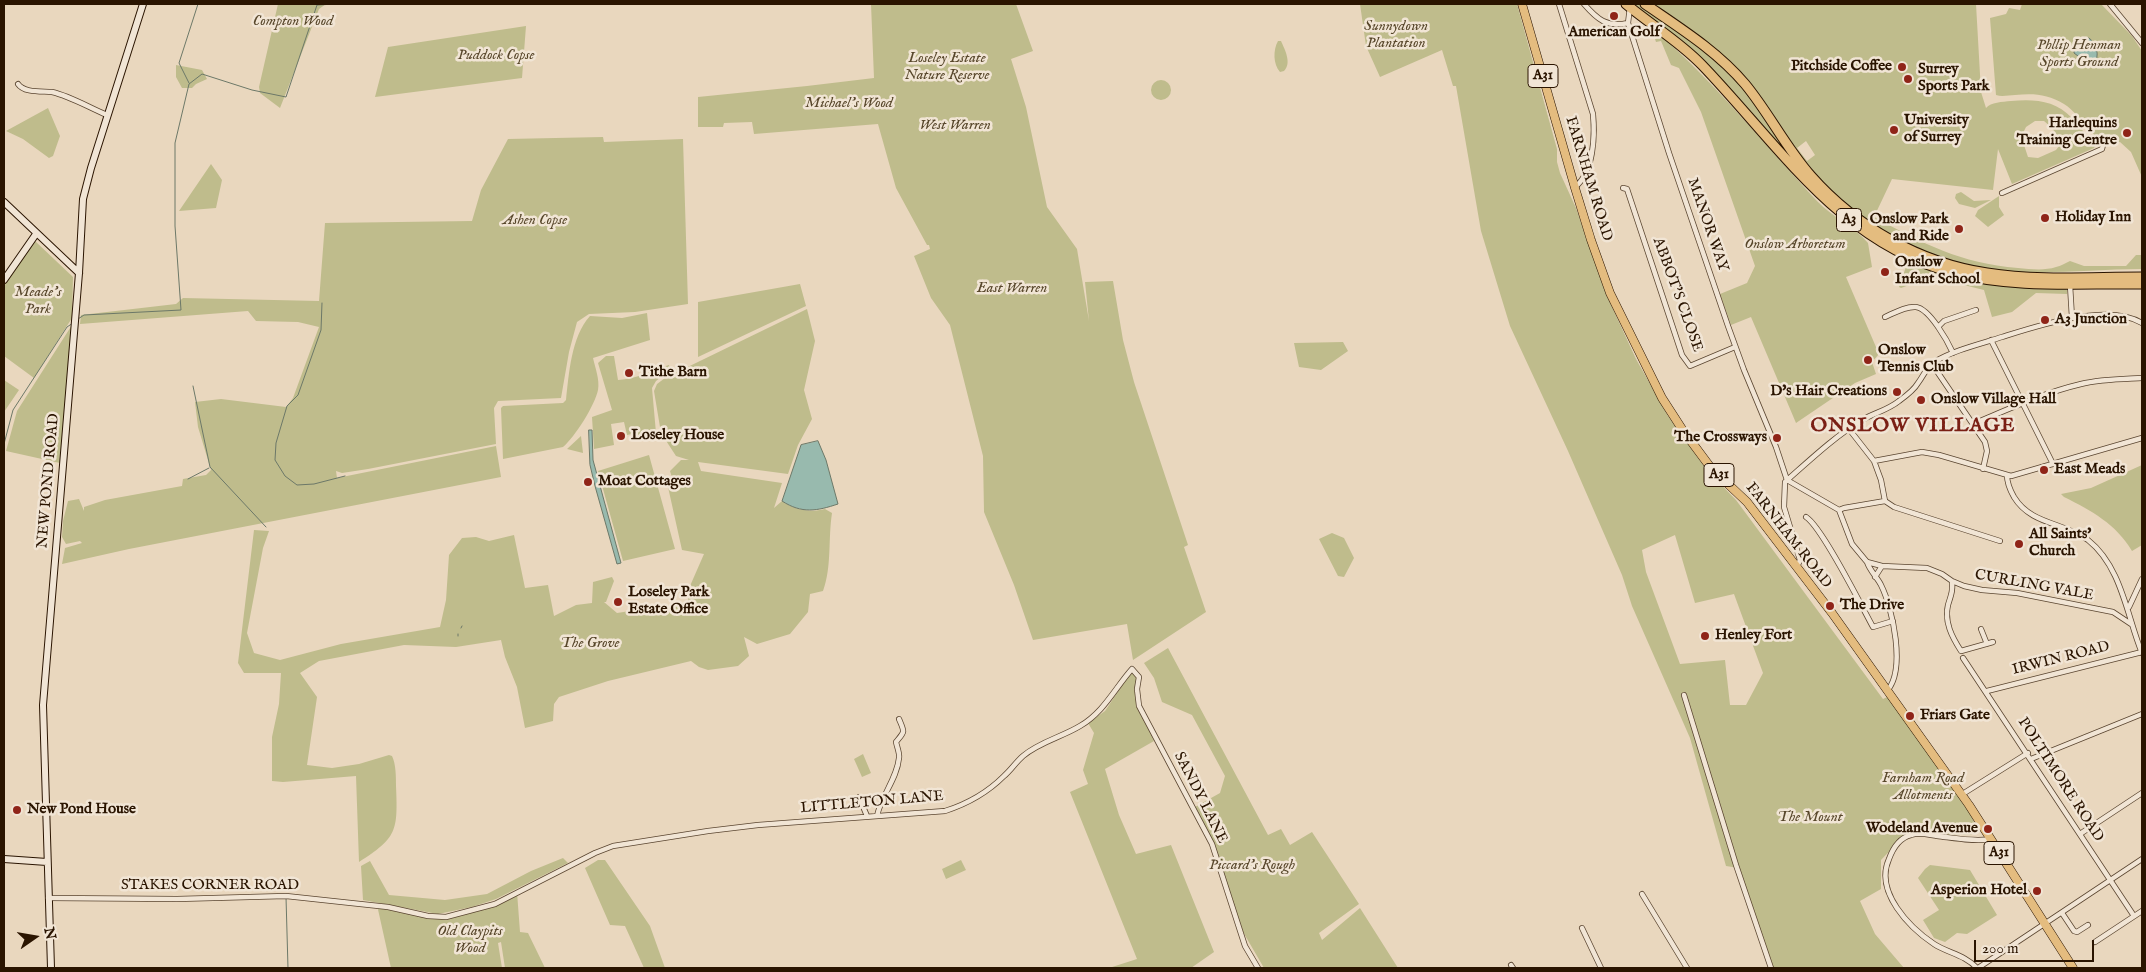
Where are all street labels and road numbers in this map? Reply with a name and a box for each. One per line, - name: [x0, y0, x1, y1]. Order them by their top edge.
- road number: A31: [1528, 64, 1558, 88]
- street label: FARNHAM ROAD: [1560, 115, 1616, 243]
- street label: MANOR WAY: [1683, 176, 1731, 274]
- road number: A3: [1836, 208, 1862, 232]
- street label: ABBOT'S CLOSE: [1648, 235, 1706, 355]
- street label: NEW POND ROAD: [34, 413, 64, 549]
- road number: A31: [1704, 464, 1734, 486]
- street label: FARNHAM ROAD: [1741, 479, 1835, 593]
- street label: CURLING VALE: [1973, 567, 2095, 605]
- street label: IRWIN ROAD: [2010, 638, 2112, 680]
- street label: POLTIMORE ROAD: [2013, 714, 2107, 846]
- street label: SANDY LANE: [1169, 749, 1231, 847]
- street label: LITTLETON LANE: [800, 788, 944, 818]
- road number: A31: [1984, 841, 2014, 864]
- street label: STAKES CORNER ROAD: [121, 877, 299, 895]

